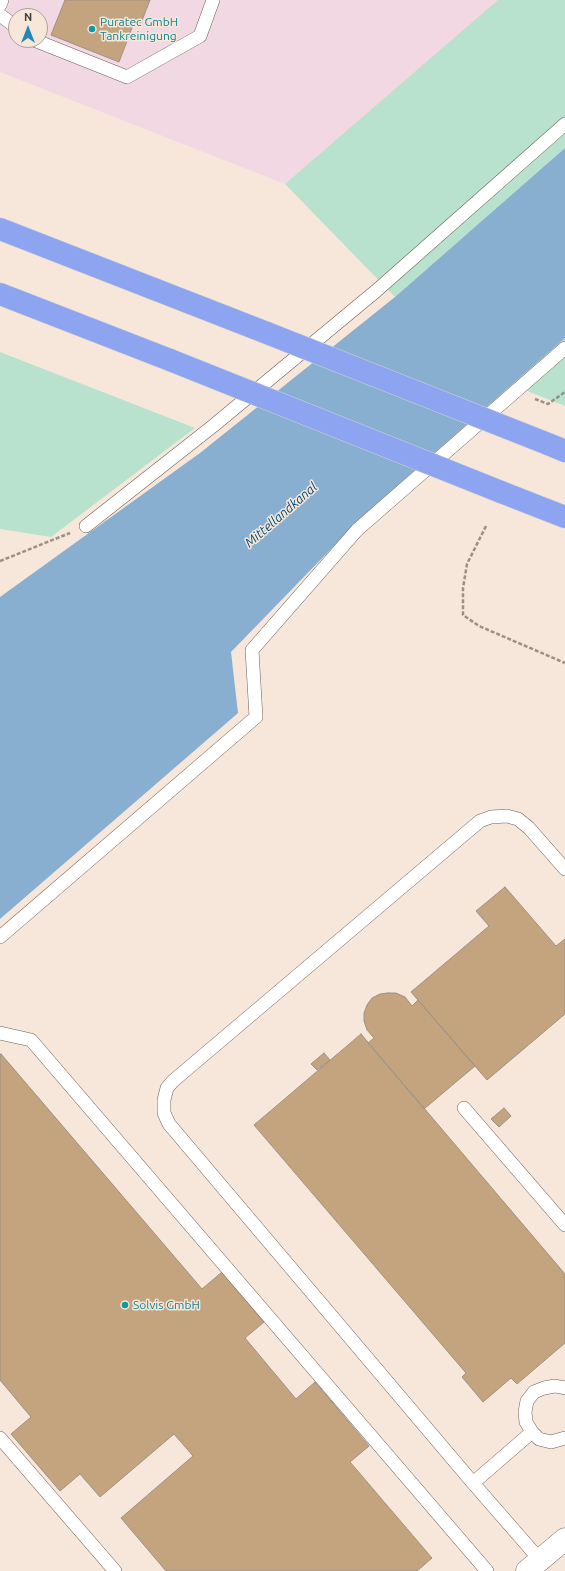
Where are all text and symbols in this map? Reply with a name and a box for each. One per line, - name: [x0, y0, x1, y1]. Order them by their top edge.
- north arrow: [8, 8, 48, 48]
- text: N: [24, 11, 32, 23]
- place label: Puratec GmbH Tankreinigung: [100, 15, 178, 43]
- marker: Puratec GmbH Tankreinigung: [87, 24, 97, 34]
- water label: Mittellandkanal: [242, 479, 320, 551]
- place label: Solvis GmbH: [133, 1298, 200, 1312]
- marker: Solvis GmbH: [120, 1300, 130, 1310]

